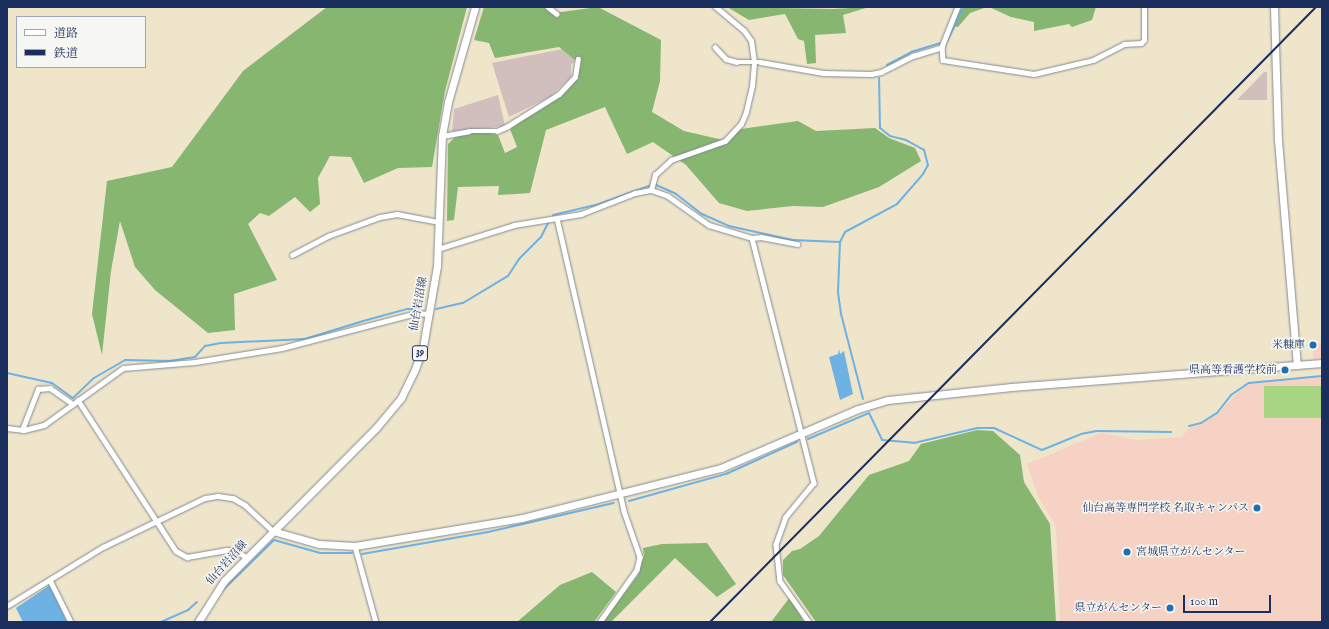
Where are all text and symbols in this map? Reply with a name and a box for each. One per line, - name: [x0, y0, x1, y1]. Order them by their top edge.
- legend: [16, 16, 146, 68]
- text: 道路: [54, 26, 78, 41]
- text: 鉄道: [54, 46, 78, 61]
- street label: 仙台岩沼線: [408, 276, 430, 332]
- place label: 米糠庫: [1272, 338, 1305, 352]
- marker: 米糠庫: [1308, 340, 1318, 350]
- road number: 39: [411, 345, 429, 361]
- place label: 県高等看護学校前: [1189, 363, 1277, 377]
- marker: 県高等看護学校前: [1280, 365, 1290, 375]
- place label: 仙台高等専門学校 名取キャンパス: [1082, 501, 1249, 515]
- marker: 仙台高等専門学校 名取キャンパス: [1252, 503, 1262, 513]
- street label: 仙台岩沼線: [204, 538, 250, 588]
- place label: 宮城県立がんセンター: [1136, 545, 1246, 559]
- marker: 宮城県立がんセンター: [1121, 546, 1133, 558]
- scale bar: [1185, 587, 1273, 613]
- text: 100 m: [1190, 594, 1218, 609]
- place label: 県立がんセンター: [1074, 601, 1162, 615]
- marker: 県立がんセンター: [1165, 603, 1175, 613]

